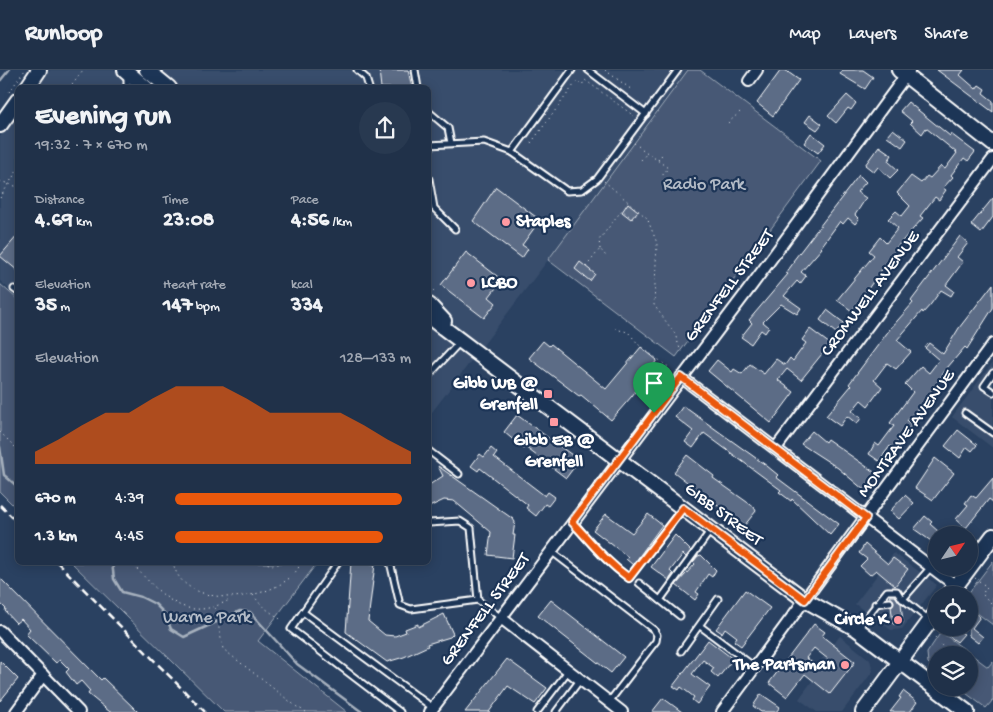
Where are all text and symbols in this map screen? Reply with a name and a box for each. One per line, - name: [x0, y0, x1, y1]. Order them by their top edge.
- text: Runloop: [25, 20, 102, 49]
- text: Map: [789, 24, 821, 45]
- text: Layers: [849, 24, 896, 45]
- text: Share: [924, 24, 968, 45]
- text: Evening run: [35, 101, 171, 134]
- button: share: [359, 102, 411, 154]
- text: 19:32 · 7 × 670 m: [35, 137, 148, 156]
- park label: Radio Park: [663, 175, 747, 196]
- text: Distance: [35, 192, 84, 209]
- text: Time: [163, 192, 189, 209]
- text: Pace: [291, 192, 318, 209]
- text: 4.69: [35, 209, 73, 234]
- text: 23:08: [163, 209, 214, 234]
- text: 4:56: [291, 209, 329, 234]
- place label: Staples: [516, 212, 572, 233]
- text: km: [73, 214, 92, 231]
- text: /km: [329, 214, 352, 231]
- marker: Staples: [500, 216, 512, 228]
- street label: GRENFELL STREET: [681, 225, 780, 347]
- street label: CROMWELL AVENUE: [817, 226, 925, 361]
- place label: LCBO: [481, 273, 518, 294]
- text: Elevation: [35, 277, 91, 294]
- text: Heart rate: [163, 277, 226, 294]
- text: kcal: [291, 277, 313, 294]
- marker: LCBO: [465, 277, 477, 289]
- text: 35: [35, 294, 57, 319]
- text: 147: [163, 294, 192, 319]
- text: 334: [291, 294, 323, 319]
- text: m: [57, 299, 70, 316]
- text: bpm: [192, 299, 220, 316]
- text: Elevation: [35, 350, 99, 369]
- text: 128–133 m: [340, 350, 411, 369]
- pin: [633, 362, 675, 413]
- street label: MONTRAVE AVENUE: [854, 365, 961, 502]
- icon: arrive: [640, 369, 668, 397]
- place label: Gibb WB @ Grenfell: [453, 374, 538, 416]
- marker: Gibb WB @ Grenfell: [542, 388, 554, 400]
- marker: Gibb EB @ Grenfell: [548, 416, 560, 428]
- place label: Gibb EB @ Grenfell: [514, 431, 595, 473]
- street label: GIBB STREET: [680, 479, 767, 552]
- text: 670 m: [35, 490, 76, 509]
- text: 4:39: [115, 490, 144, 509]
- north arrow: [928, 526, 978, 576]
- map controls: [928, 526, 978, 696]
- text: 1.3 km: [35, 528, 77, 547]
- text: 4:45: [115, 528, 144, 547]
- street label: GRENFELL STREET: [437, 549, 536, 671]
- button: locate: [928, 586, 978, 636]
- park label: Warne Park: [163, 608, 253, 629]
- place label: Circle K: [833, 610, 890, 631]
- marker: Circle K: [892, 614, 904, 626]
- button: layers: [928, 646, 978, 696]
- place label: The Partsman: [731, 655, 835, 676]
- marker: The Partsman: [839, 659, 851, 671]

